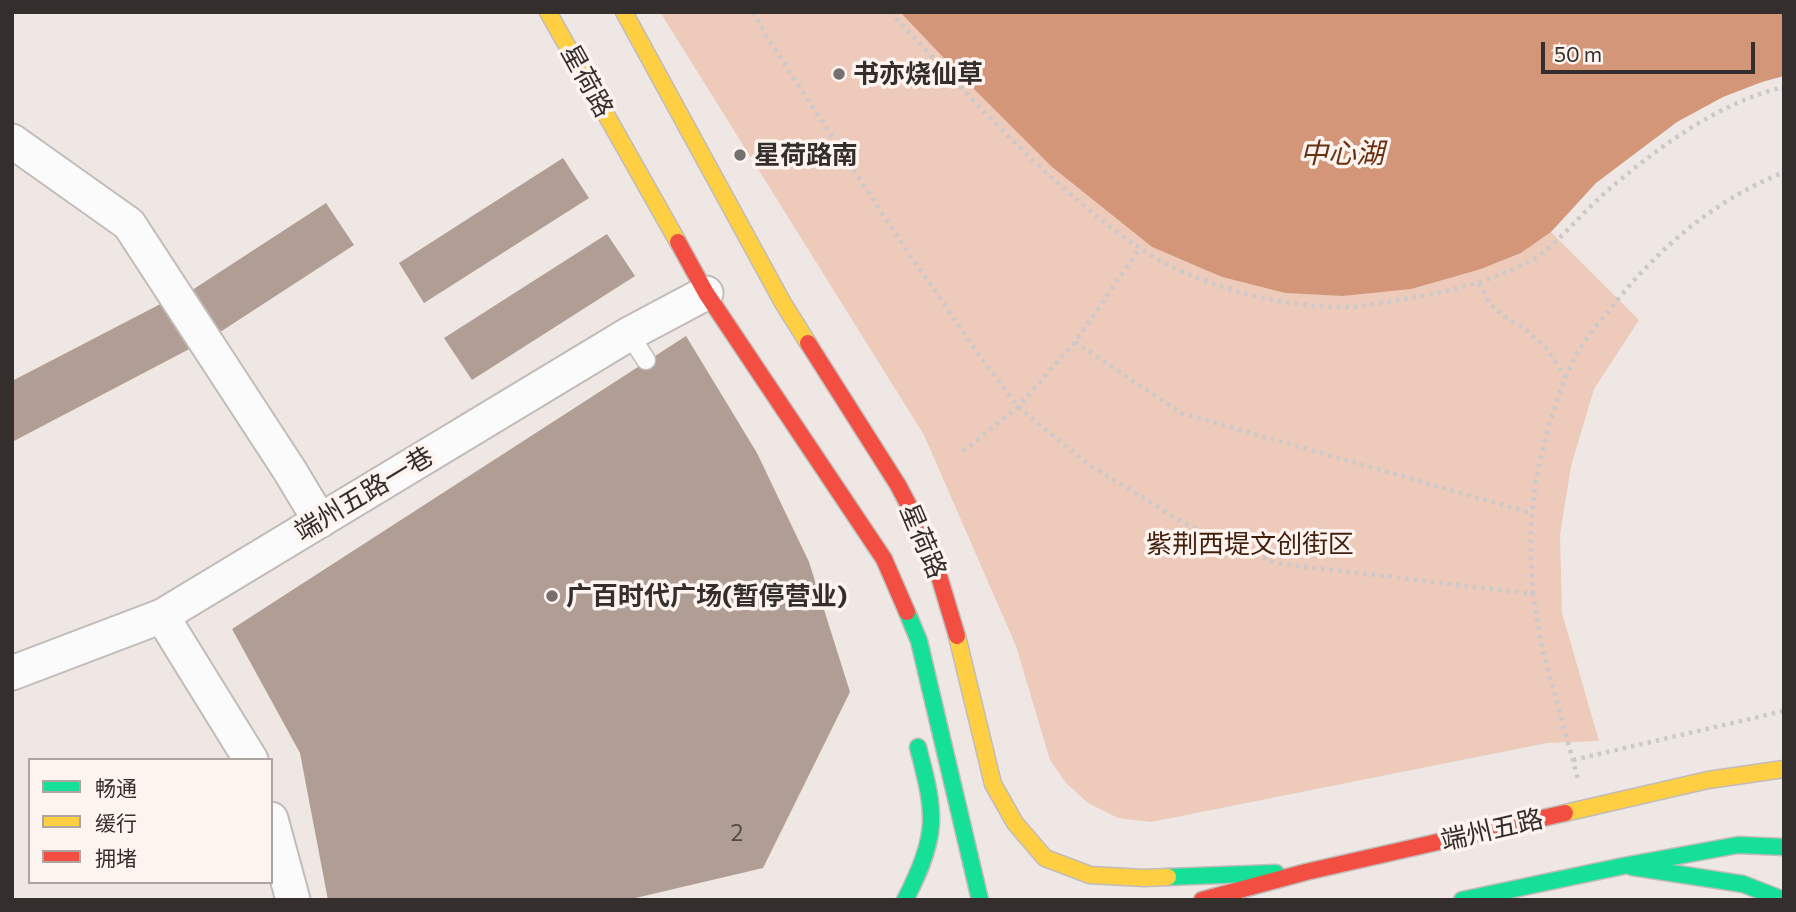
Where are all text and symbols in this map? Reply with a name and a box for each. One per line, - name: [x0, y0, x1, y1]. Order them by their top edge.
- scale bar: [1544, 28, 1758, 72]
- street label: 星荷路: [554, 39, 620, 123]
- text: 50 m: [1554, 41, 1602, 66]
- place label: 书亦烧仙草: [853, 58, 983, 90]
- marker: 书亦烧仙草: [831, 66, 847, 82]
- water label: 中心湖: [1300, 137, 1384, 171]
- place label: 星荷路南: [754, 139, 858, 171]
- marker: 星荷路南: [732, 147, 748, 163]
- street label: 端州五路一巷: [289, 440, 439, 548]
- street label: 星荷路: [893, 499, 953, 583]
- park label: 紫荆西堤文创街区: [1146, 528, 1354, 560]
- place label: 广百时代广场(暂停营业): [566, 580, 847, 612]
- marker: 广百时代广场(暂停营业): [544, 588, 560, 604]
- legend: [28, 758, 273, 884]
- text: 畅通: [95, 775, 137, 800]
- street label: 端州五路: [1438, 803, 1546, 857]
- text: 缓行: [95, 810, 137, 835]
- house number: 2: [731, 819, 743, 847]
- text: 拥堵: [95, 845, 137, 870]

